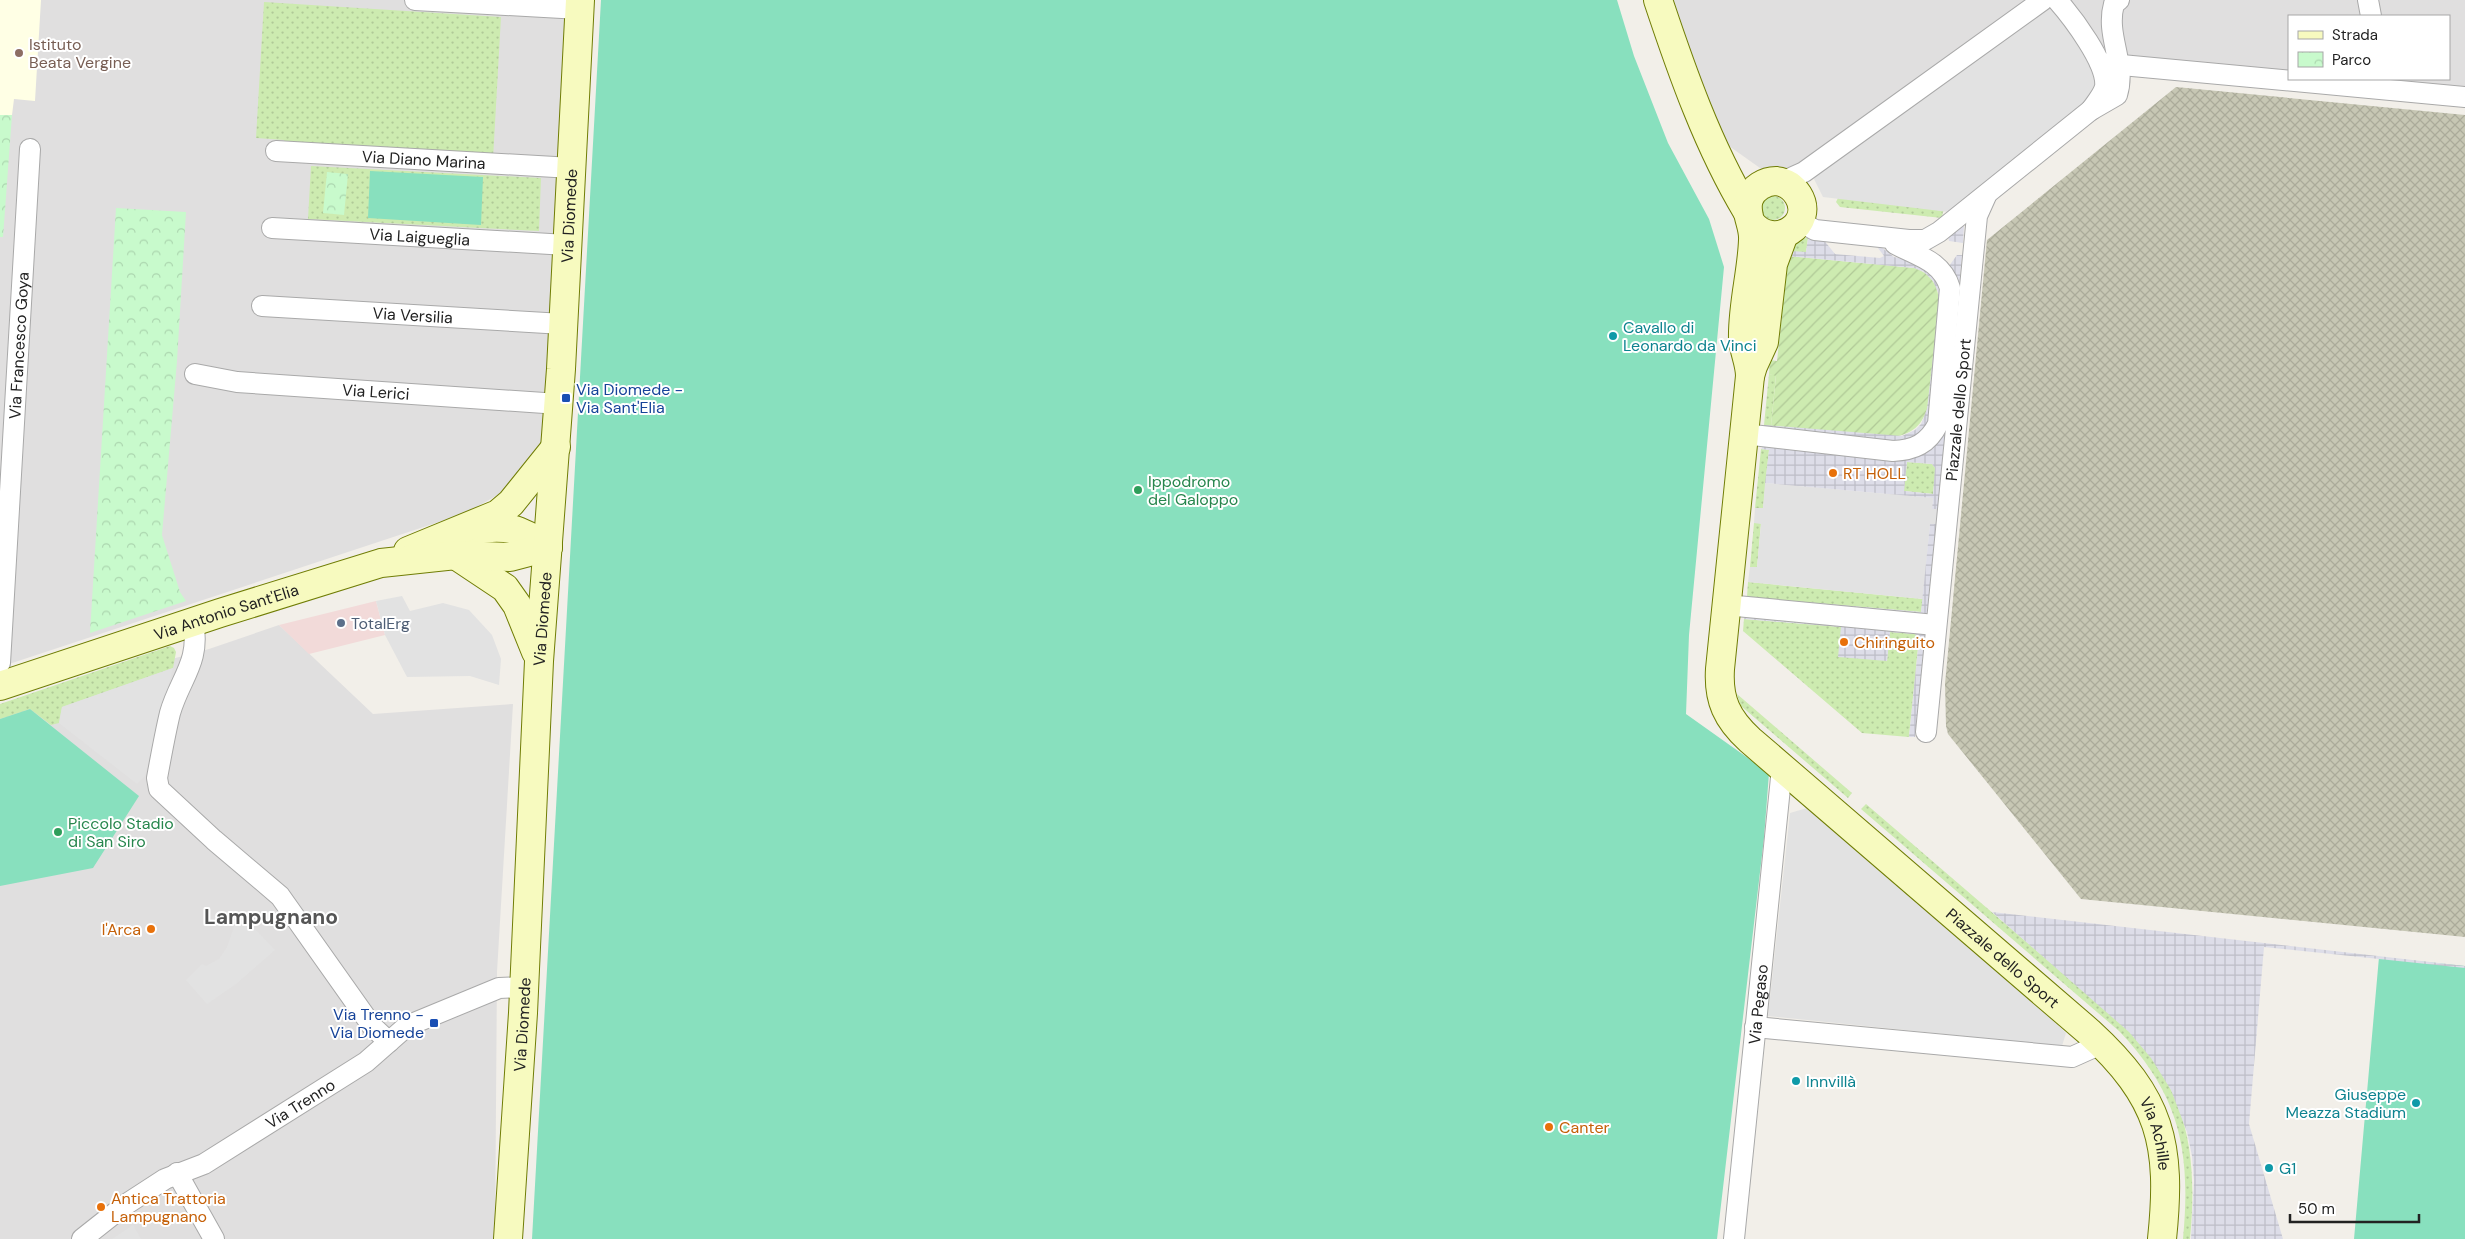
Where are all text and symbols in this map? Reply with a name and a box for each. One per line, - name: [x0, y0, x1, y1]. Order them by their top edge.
- legend: [2288, 15, 2450, 80]
- text: Strada: [2332, 25, 2378, 45]
- place label: Istituto Beata Vergine: [29, 34, 131, 73]
- marker: Istituto Beata Vergine: [13, 47, 25, 59]
- text: Parco: [2332, 50, 2371, 70]
- street label: Via Diano Marina: [361, 146, 486, 174]
- street label: Via Diomede: [556, 168, 582, 264]
- street label: Via Laigueglia: [369, 224, 471, 250]
- street label: Via Francesco Goya: [4, 271, 34, 420]
- street label: Via Versilia: [372, 303, 453, 328]
- place label: Cavallo di Leonardo da Vinci: [1623, 317, 1757, 356]
- marker: Cavallo di Leonardo da Vinci: [1607, 330, 1619, 342]
- street label: Piazzale dello Sport: [1941, 337, 1976, 482]
- street label: Via Lerici: [341, 379, 410, 405]
- place label: Via Diomede - Via Sant'Elia: [576, 379, 683, 418]
- marker: Via Diomede - Via Sant'Elia: [560, 392, 572, 404]
- place label: RT HOLL: [1843, 463, 1906, 484]
- marker: RT HOLL: [1827, 467, 1839, 479]
- place label: Ippodromo del Galoppo: [1148, 471, 1238, 510]
- marker: Ippodromo del Galoppo: [1132, 484, 1144, 496]
- street label: Via Diomede: [529, 571, 557, 667]
- street label: Via Antonio Sant'Elia: [151, 579, 301, 645]
- place label: TotalErg: [351, 613, 410, 634]
- marker: TotalErg: [335, 617, 347, 629]
- place label: Chiringuito: [1854, 632, 1935, 653]
- marker: Chiringuito: [1838, 636, 1850, 648]
- place label: Piccolo Stadio di San Siro: [68, 813, 174, 852]
- marker: Piccolo Stadio di San Siro: [52, 826, 64, 838]
- district label: Lampugnano: [204, 903, 338, 931]
- street label: Piazzale dello Sport: [1941, 904, 2064, 1013]
- place label: l'Arca: [102, 919, 141, 940]
- marker: l'Arca: [145, 923, 157, 935]
- street label: Via Pegaso: [1744, 963, 1773, 1045]
- street label: Via Diomede: [509, 977, 536, 1072]
- place label: Via Trenno - Via Diomede: [330, 1004, 424, 1043]
- marker: Via Trenno - Via Diomede: [428, 1017, 440, 1029]
- place label: Innvillà: [1806, 1071, 1856, 1092]
- street label: Via Trenno: [262, 1074, 339, 1134]
- marker: Innvillà: [1790, 1075, 1802, 1087]
- place label: Giuseppe Meazza Stadium: [2286, 1084, 2406, 1123]
- street label: Via Achille: [2135, 1093, 2175, 1171]
- marker: Giuseppe Meazza Stadium: [2410, 1097, 2422, 1109]
- place label: Canter: [1559, 1117, 1609, 1138]
- marker: Canter: [1543, 1121, 1555, 1133]
- place label: G1: [2279, 1158, 2296, 1179]
- marker: G1: [2263, 1162, 2275, 1174]
- place label: Antica Trattoria Lampugnano: [111, 1188, 226, 1227]
- scale bar: [2290, 1192, 2419, 1224]
- text: 50 m: [2298, 1199, 2335, 1219]
- marker: Antica Trattoria Lampugnano: [95, 1201, 107, 1213]

